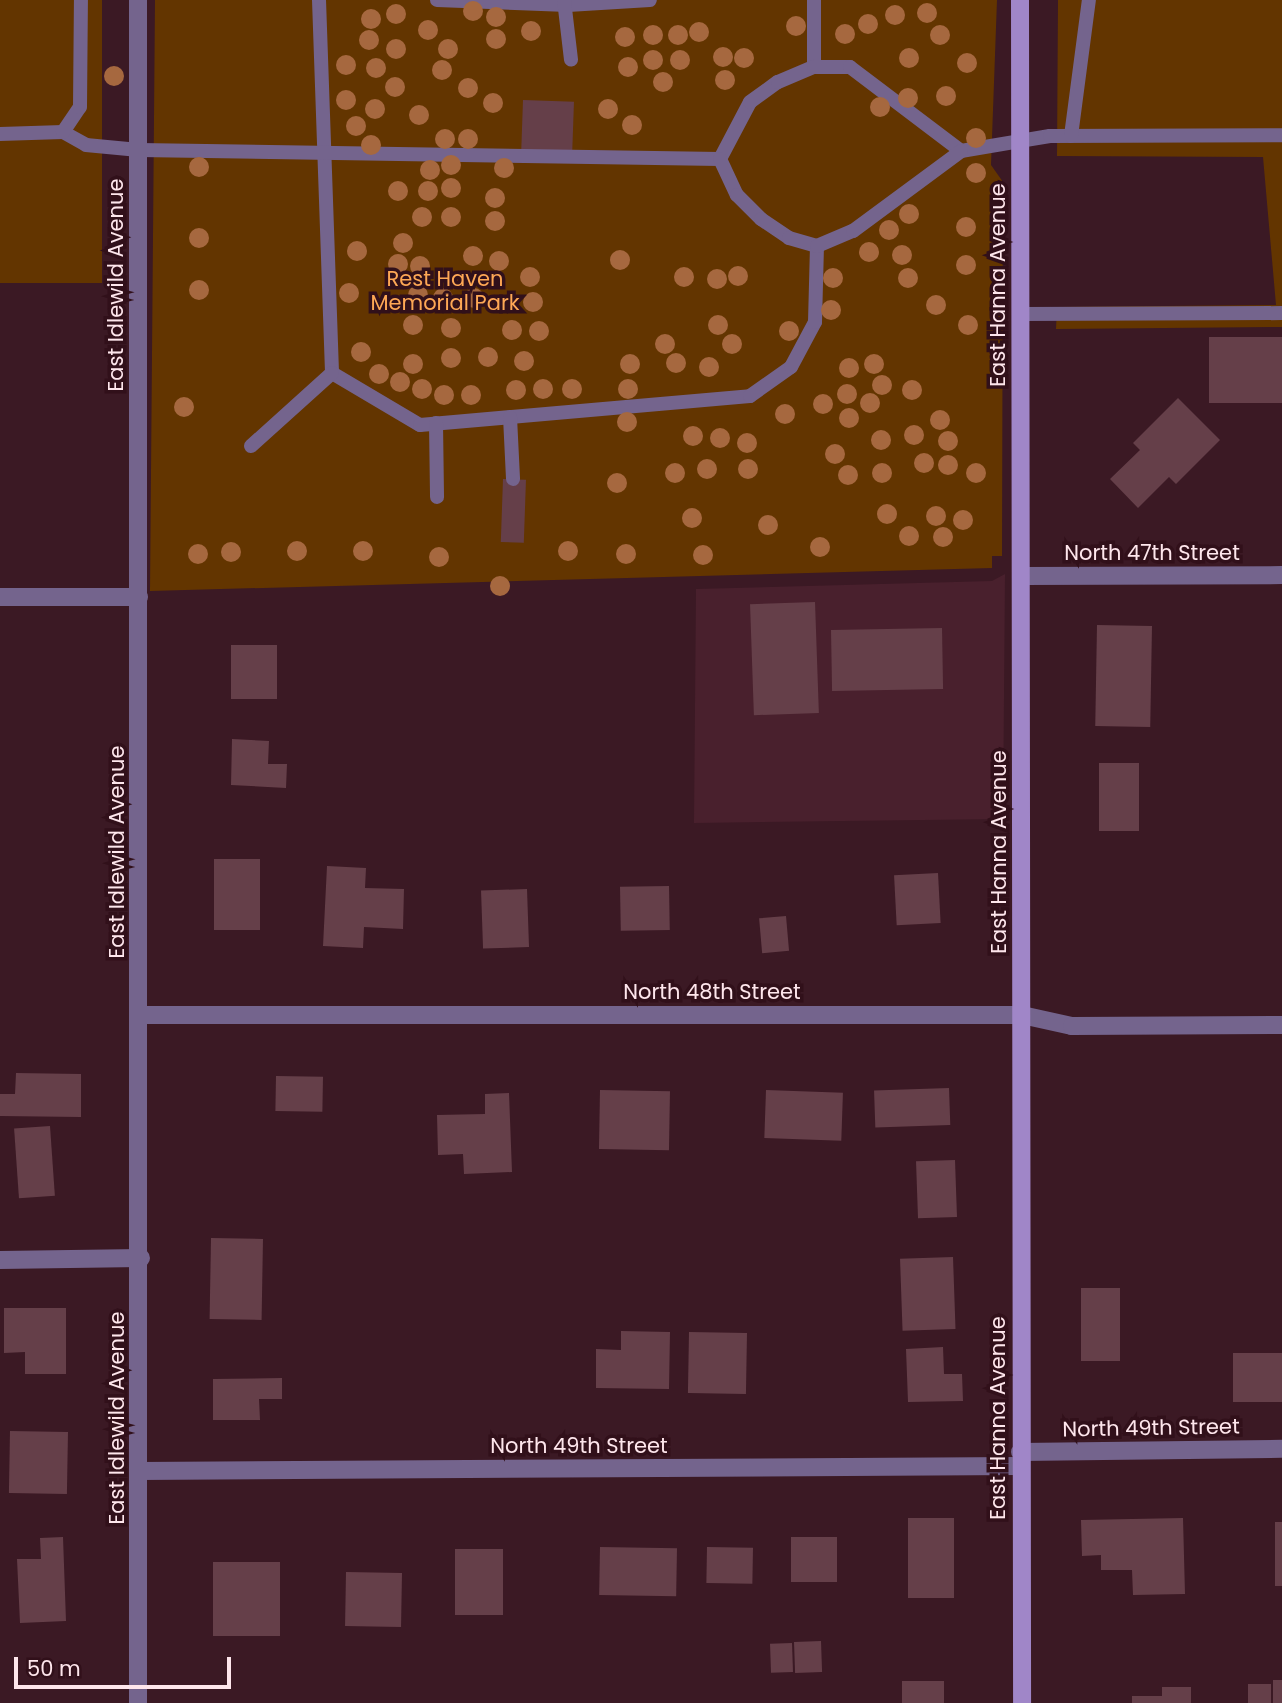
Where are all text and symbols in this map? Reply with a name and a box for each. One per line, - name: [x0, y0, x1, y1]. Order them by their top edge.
- street label: East Idlewild Avenue: [103, 179, 129, 391]
- street label: East Hanna Avenue: [985, 183, 1011, 387]
- park label: Rest Haven Memorial Park: [370, 266, 520, 316]
- street label: North 47th Street: [1064, 540, 1240, 566]
- street label: East Idlewild Avenue: [104, 746, 130, 958]
- street label: East Hanna Avenue: [986, 750, 1012, 954]
- street label: North 48th Street: [623, 979, 801, 1005]
- street label: East Idlewild Avenue: [104, 1312, 130, 1524]
- street label: East Hanna Avenue: [985, 1316, 1011, 1520]
- street label: North 49th Street: [1062, 1414, 1240, 1442]
- street label: North 49th Street: [490, 1433, 668, 1459]
- scale bar: [18, 1644, 234, 1688]
- text: 50 m: [27, 1654, 81, 1683]

